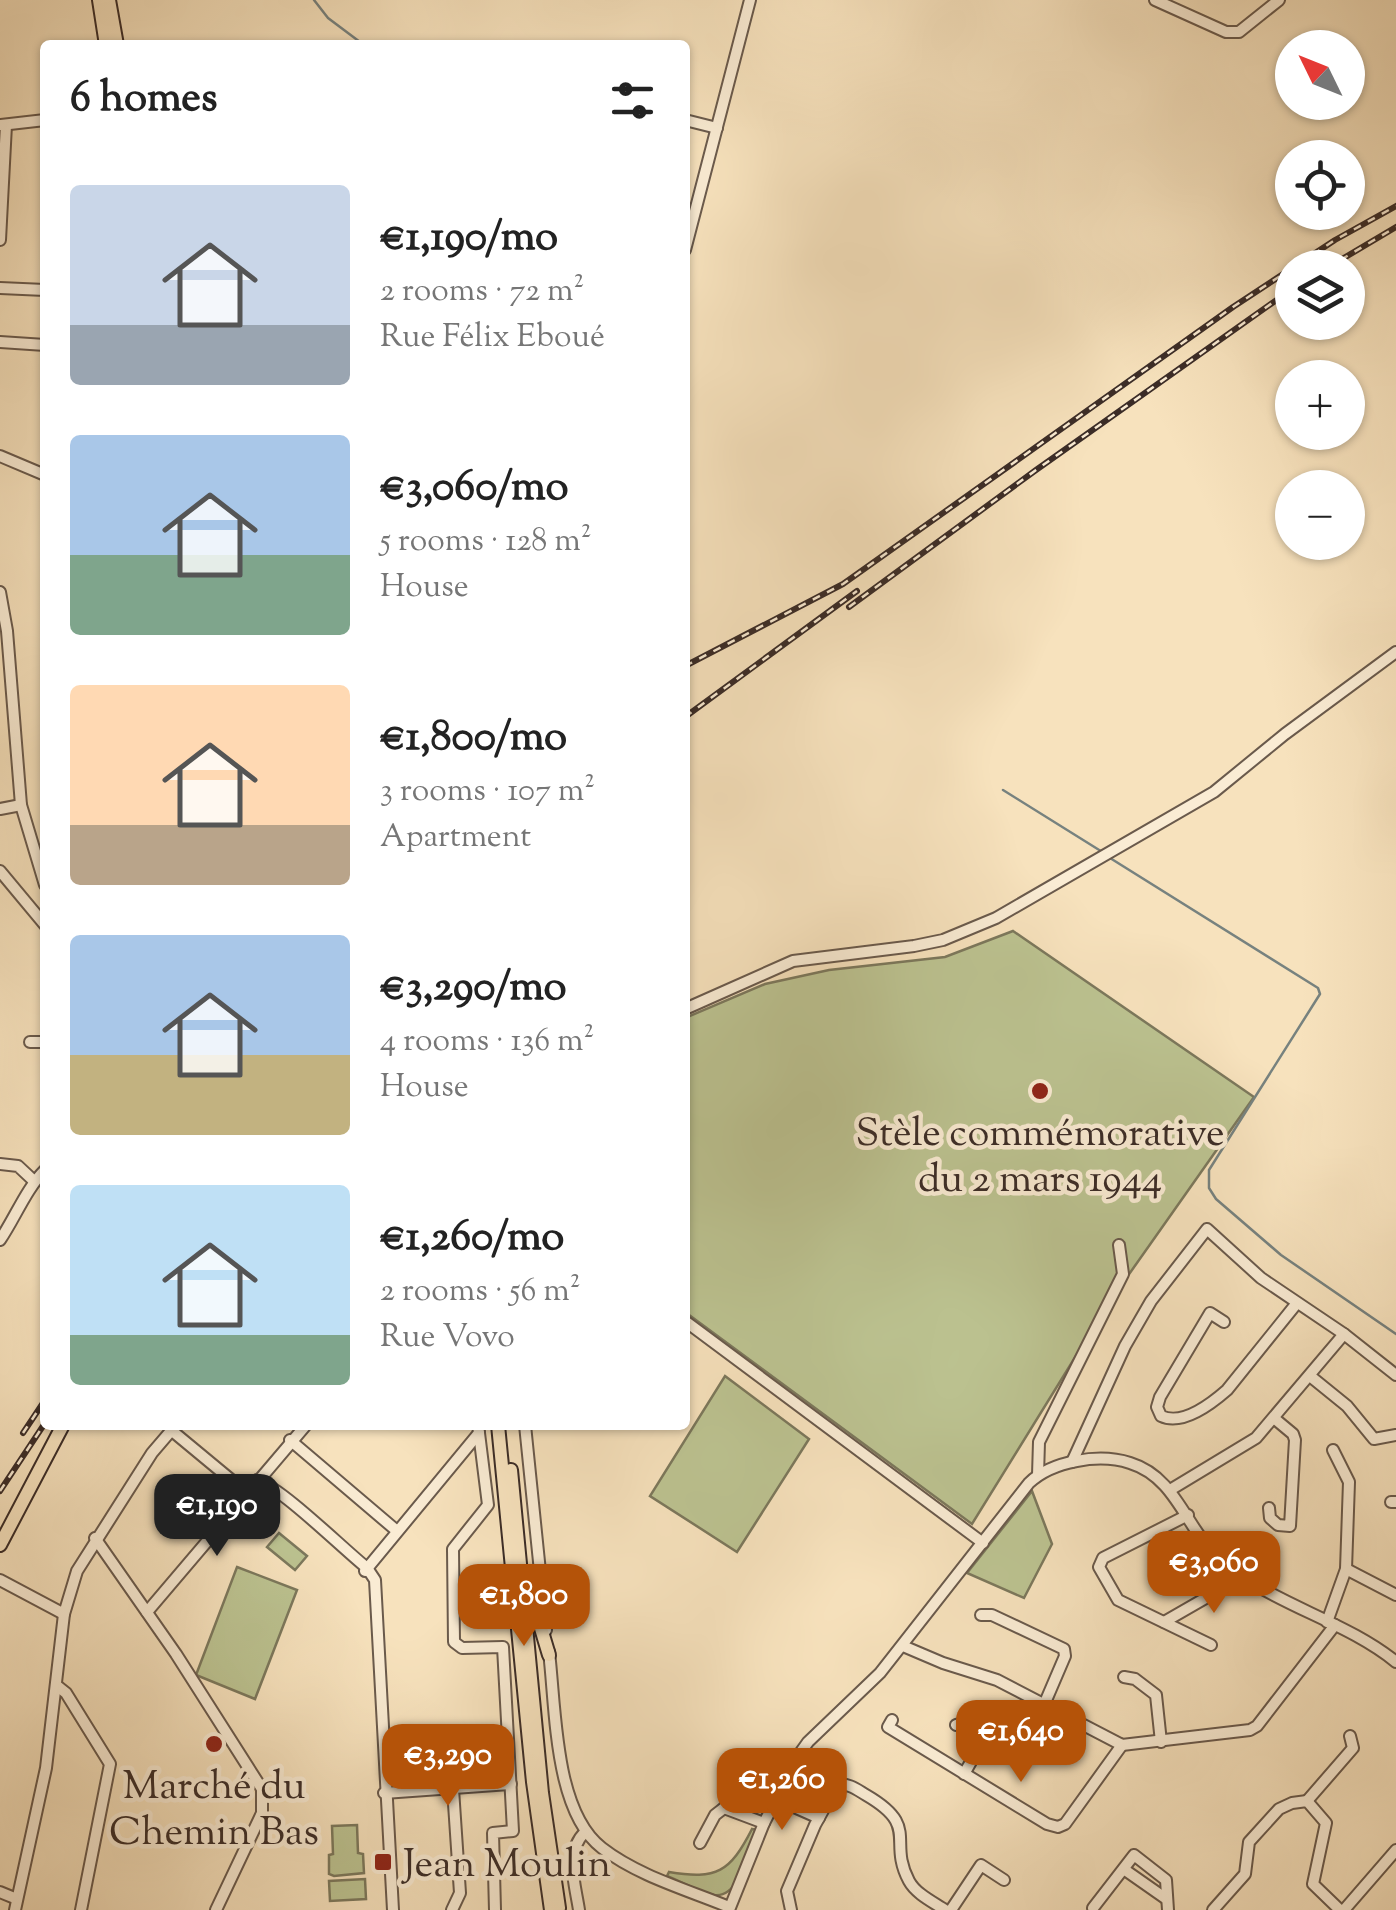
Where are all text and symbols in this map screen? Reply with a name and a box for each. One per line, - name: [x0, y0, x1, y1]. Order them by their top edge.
- north arrow: [1275, 30, 1365, 120]
- map controls: [1275, 30, 1365, 560]
- text: 6 homes: [70, 70, 217, 130]
- icon: filters: [605, 73, 660, 128]
- button: locate: [1275, 140, 1365, 230]
- text: €1,190/mo: [380, 209, 558, 269]
- icon: home: [150, 225, 270, 345]
- button: layers: [1275, 250, 1365, 340]
- text: 2 rooms · 72 m²: [380, 269, 584, 315]
- text: Rue Félix Eboué: [380, 315, 605, 361]
- button: +: [1275, 360, 1365, 450]
- text: €3,060/mo: [380, 459, 568, 519]
- button: −: [1275, 470, 1365, 560]
- icon: home: [150, 475, 270, 595]
- text: 5 rooms · 128 m²: [380, 519, 591, 565]
- text: House: [380, 565, 469, 611]
- text: €1,800/mo: [380, 709, 567, 769]
- icon: home: [150, 725, 270, 845]
- text: 3 rooms · 107 m²: [380, 769, 595, 815]
- text: Apartment: [380, 815, 531, 861]
- text: €3,290/mo: [380, 959, 567, 1019]
- icon: home: [150, 975, 270, 1095]
- text: 4 rooms · 136 m²: [380, 1019, 594, 1065]
- text: House: [380, 1065, 469, 1111]
- marker: Stèle commémorative du 2 mars 1944: [1029, 1080, 1051, 1102]
- place label: Stèle commémorative du 2 mars 1944: [855, 1107, 1225, 1210]
- text: €1,260/mo: [380, 1209, 564, 1269]
- icon: home: [150, 1225, 270, 1345]
- text: 2 rooms · 56 m²: [380, 1269, 580, 1315]
- text: Rue Vovo: [380, 1315, 515, 1361]
- pin: €1,190: [136, 1474, 298, 1559]
- text: €1,190: [176, 1483, 258, 1529]
- pin: €3,060: [1133, 1531, 1295, 1616]
- text: €3,060: [1169, 1540, 1259, 1586]
- pin: €1,800: [443, 1564, 605, 1649]
- text: €1,800: [480, 1573, 568, 1619]
- pin: €1,640: [940, 1700, 1102, 1785]
- text: €1,640: [978, 1709, 1064, 1755]
- pin: €3,290: [367, 1724, 529, 1809]
- marker: Marché du Chemin Bas: [203, 1733, 225, 1755]
- text: €3,290: [404, 1733, 492, 1779]
- pin: €1,260: [701, 1748, 863, 1833]
- text: €1,260: [739, 1757, 825, 1803]
- place label: Marché du Chemin Bas: [109, 1760, 319, 1863]
- place label: Jean Moulin: [401, 1838, 611, 1895]
- marker: Jean Moulin: [372, 1851, 394, 1873]

